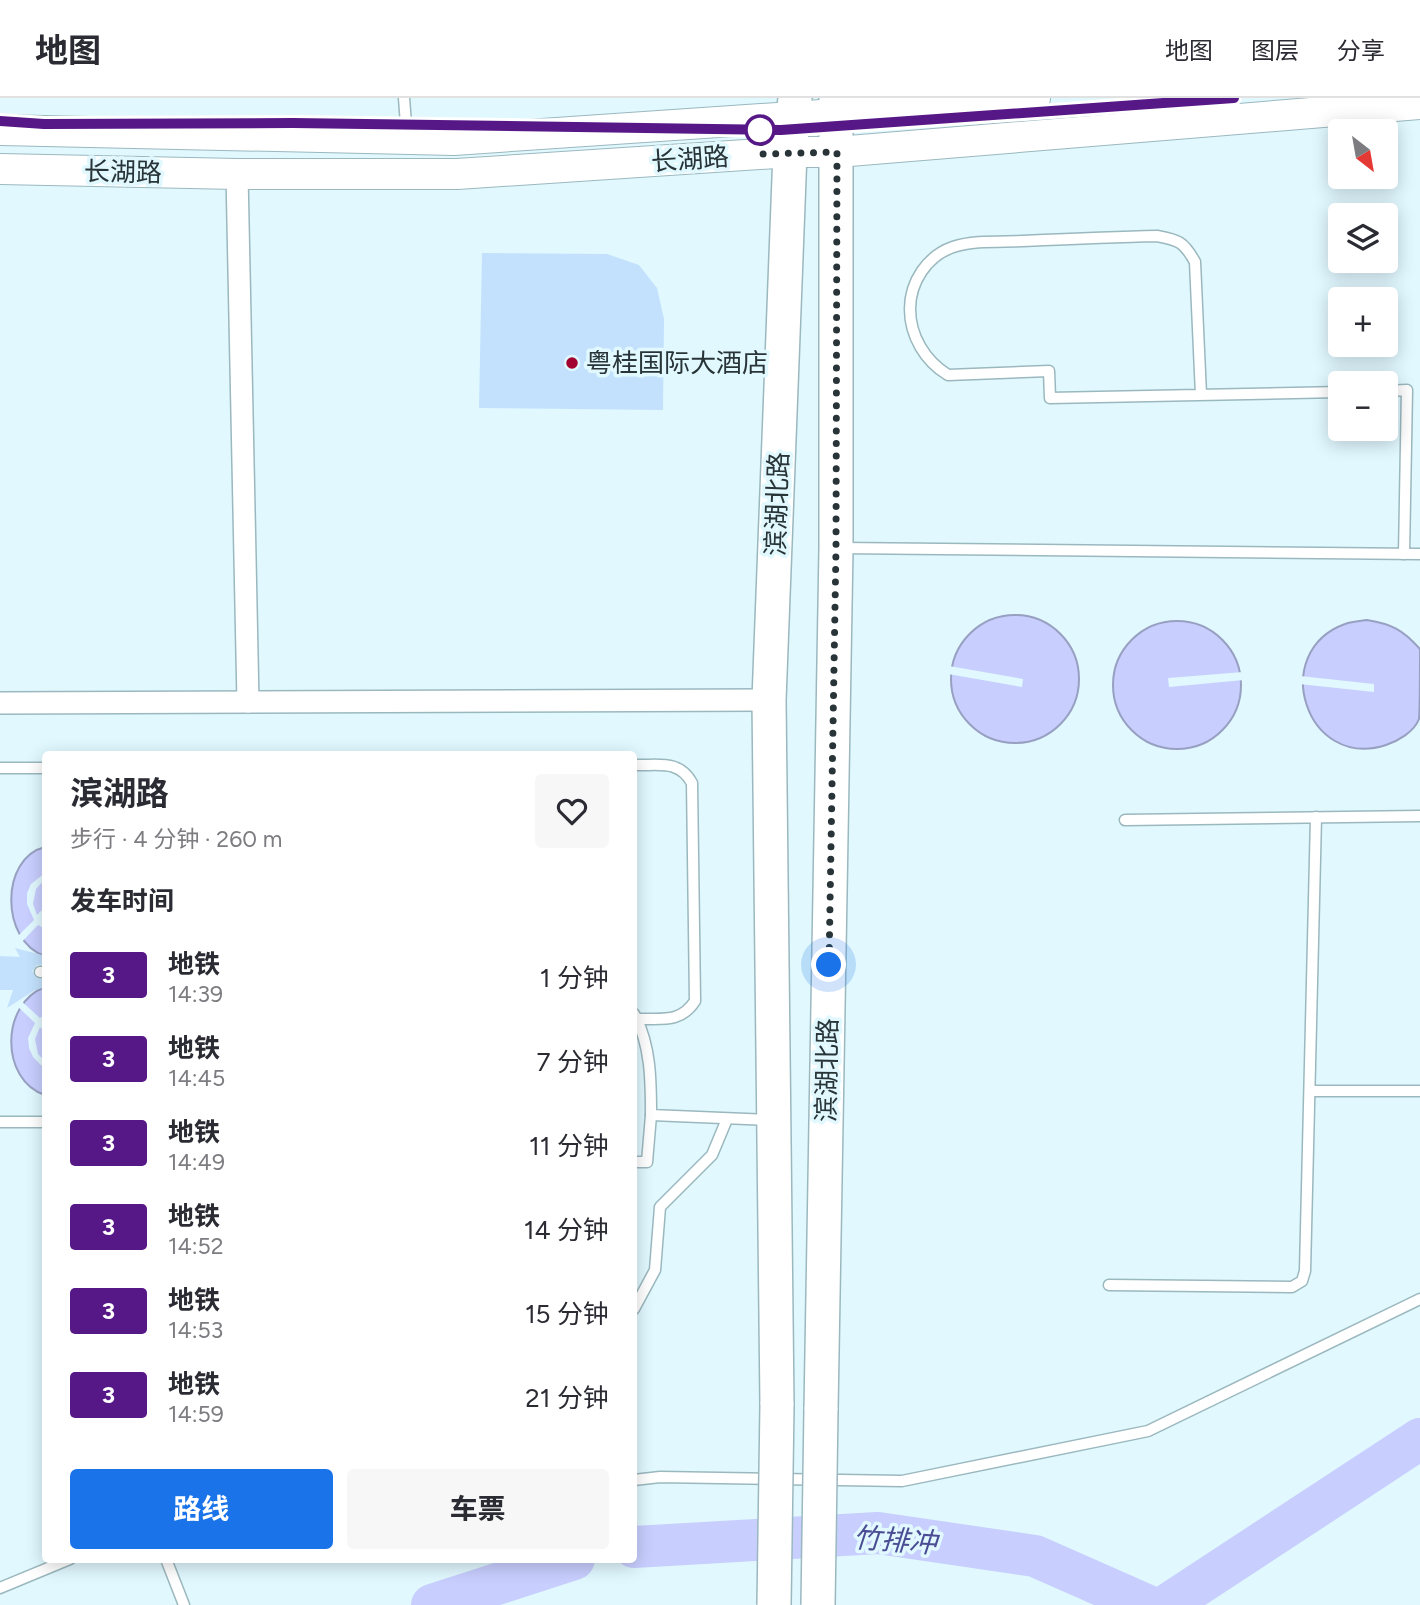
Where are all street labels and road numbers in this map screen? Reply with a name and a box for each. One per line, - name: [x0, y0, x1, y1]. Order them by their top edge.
- street label: 长湖路: [650, 140, 730, 178]
- street label: 长湖路: [84, 155, 162, 189]
- street label: 滨湖北路: [759, 451, 795, 557]
- street label: 滨湖北路: [810, 1018, 844, 1122]

